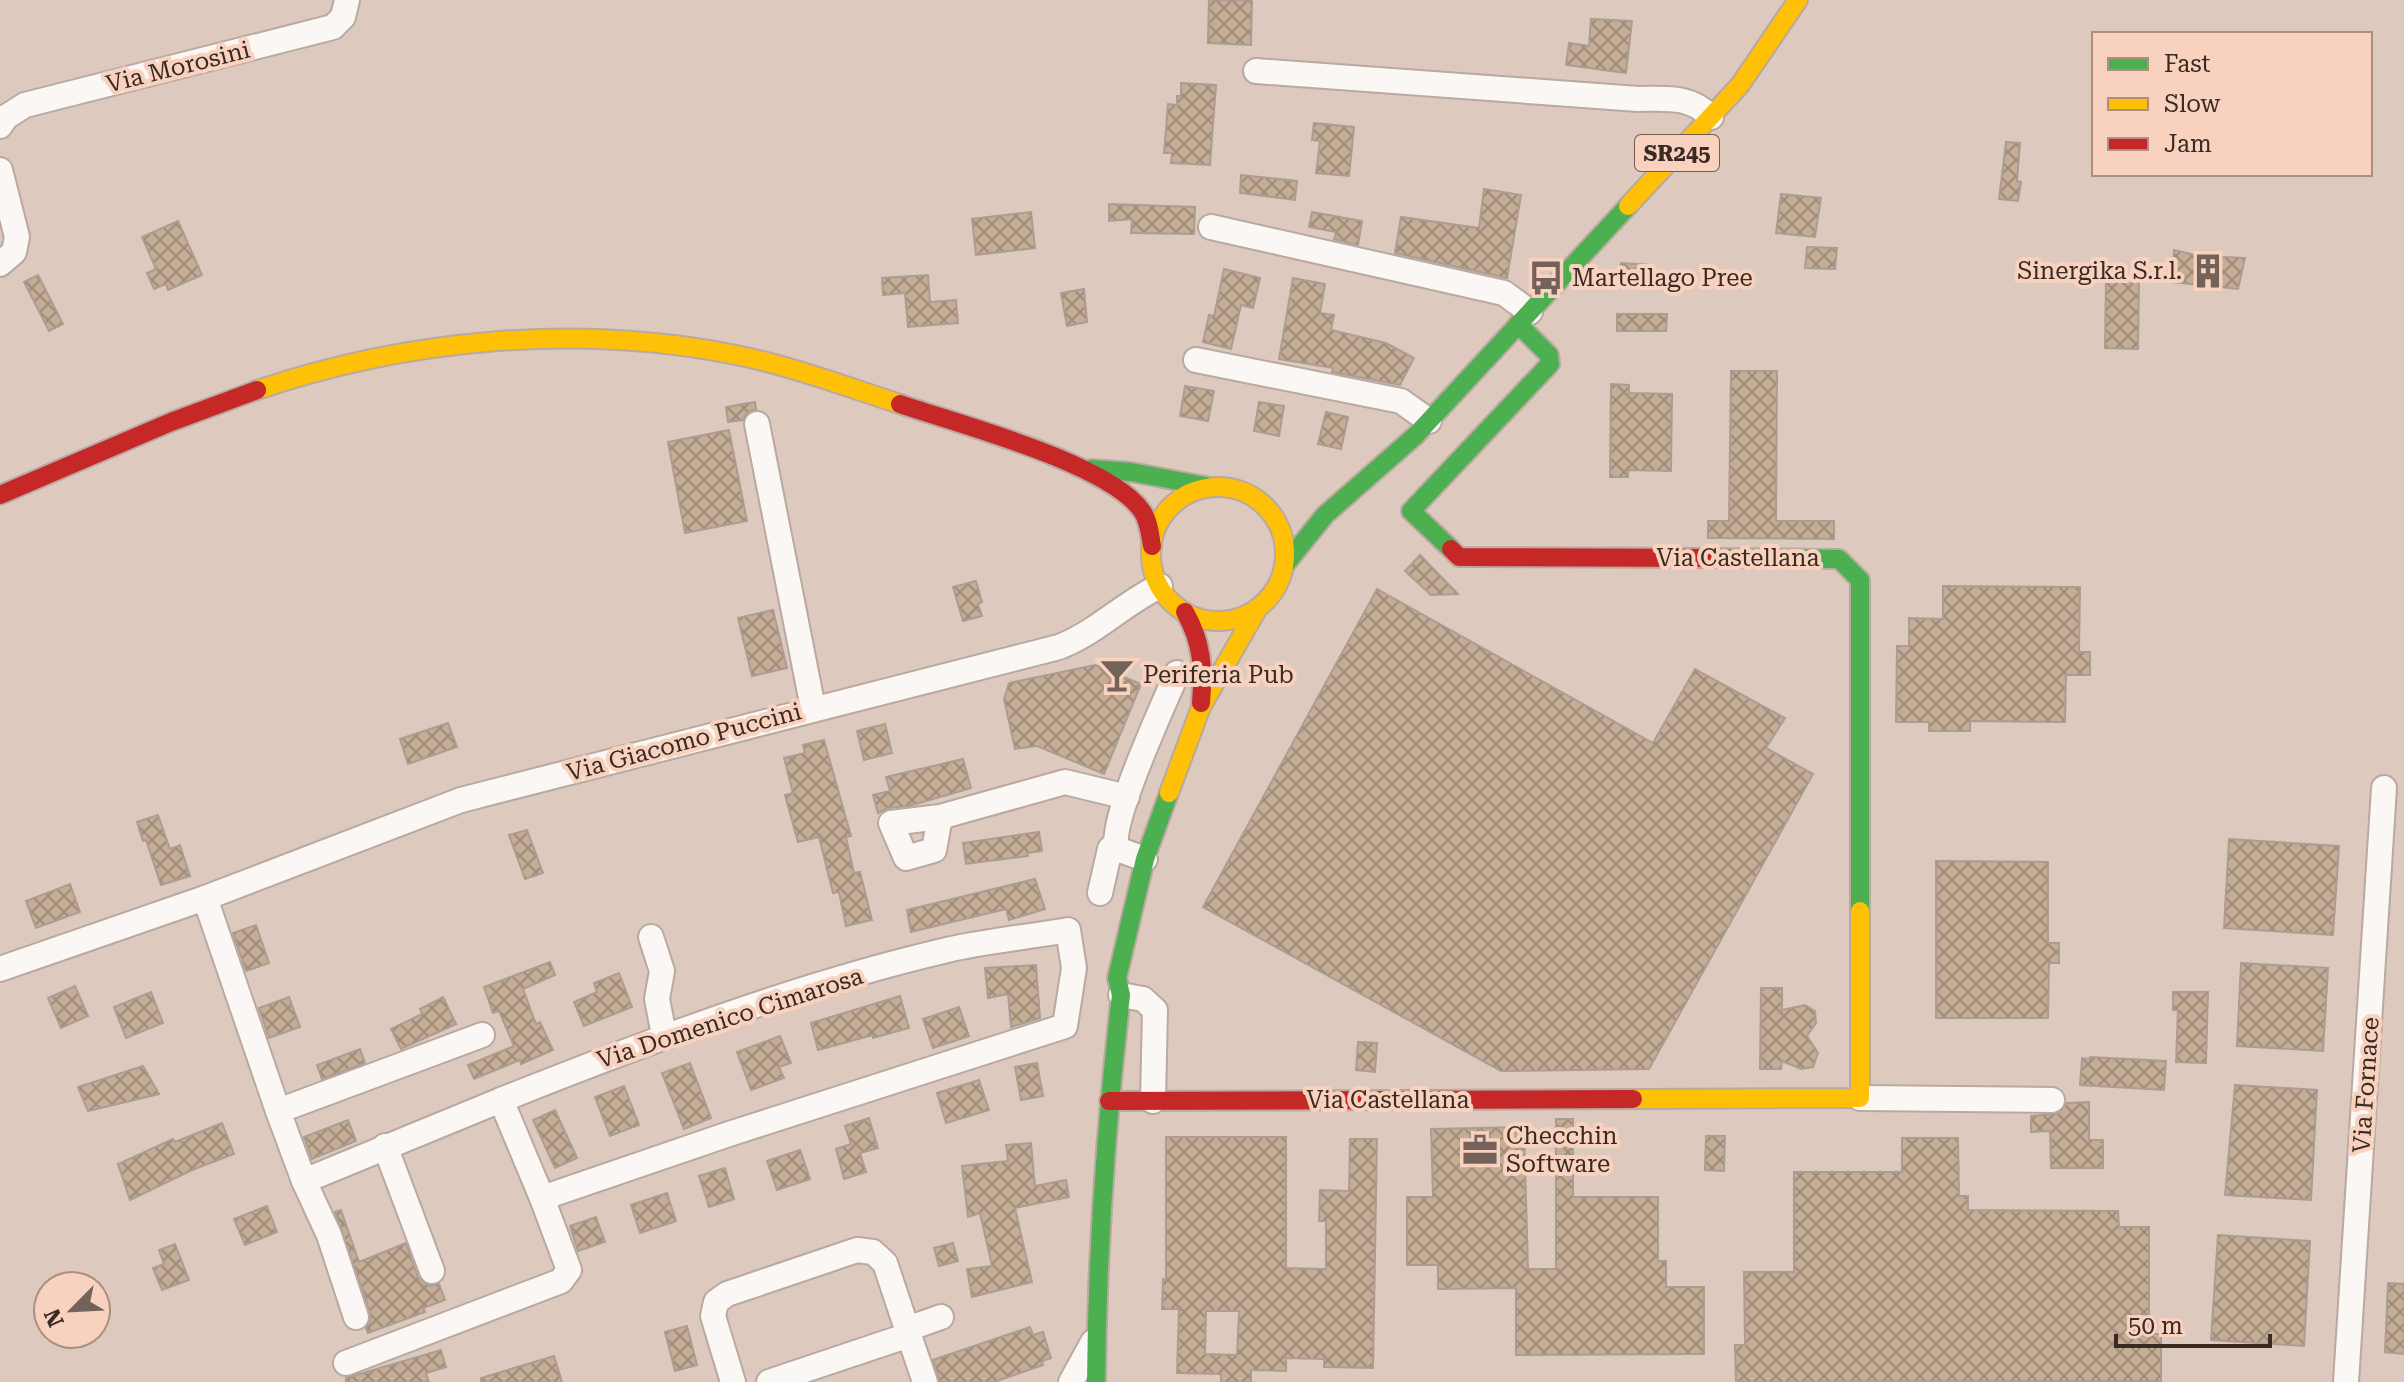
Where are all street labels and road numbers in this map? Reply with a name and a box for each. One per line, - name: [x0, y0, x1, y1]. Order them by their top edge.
- street label: Via Morosini: [103, 35, 253, 98]
- road number: SR245: [1635, 135, 1719, 171]
- street label: Via Castellana: [1656, 544, 1820, 572]
- street label: Via Giacomo Puccini: [564, 697, 805, 787]
- street label: Via Domenico Cimarosa: [593, 962, 867, 1074]
- street label: Via Fornace: [2347, 1016, 2385, 1154]
- street label: Via Castellana: [1306, 1086, 1470, 1114]

